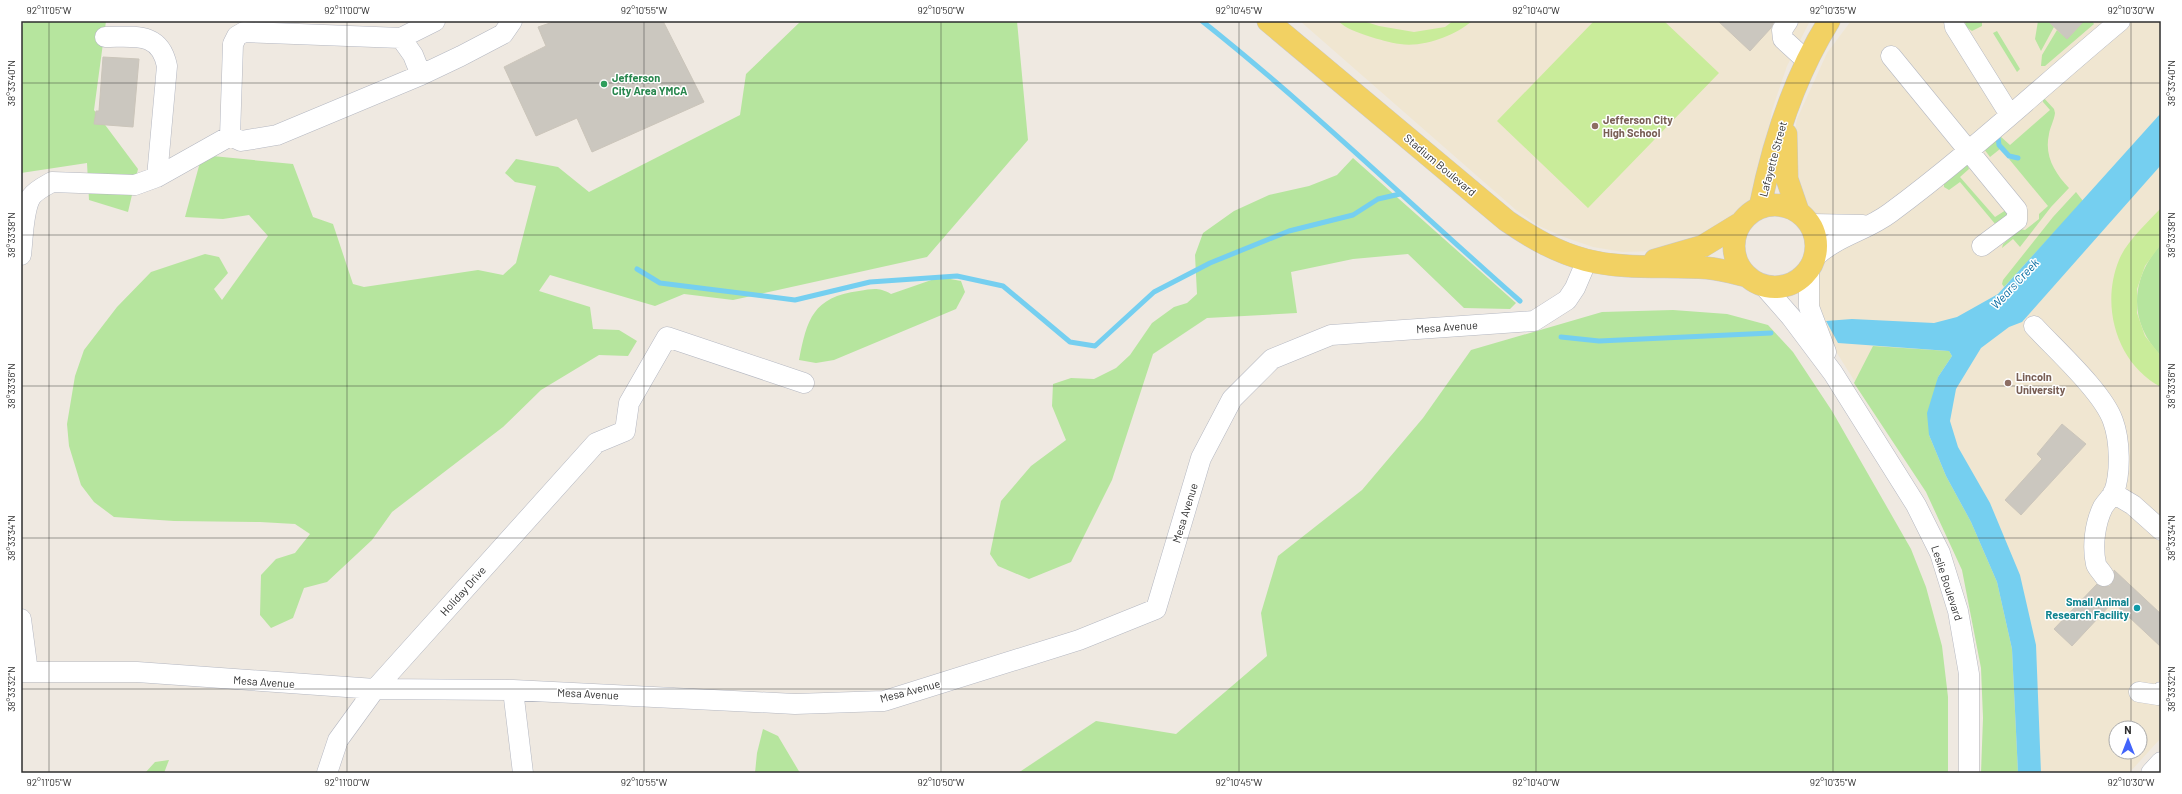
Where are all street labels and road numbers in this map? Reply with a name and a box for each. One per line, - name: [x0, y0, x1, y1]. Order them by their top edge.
- street label: Lafayette Street: [1756, 120, 1789, 198]
- street label: Stadium Boulevard: [1402, 131, 1479, 198]
- street label: Mesa Avenue: [1416, 318, 1478, 335]
- street label: Mesa Avenue: [1169, 481, 1200, 544]
- street label: Leslie Boulevard: [1929, 544, 1966, 622]
- street label: Holiday Drive: [437, 563, 488, 618]
- street label: Mesa Avenue: [233, 673, 295, 690]
- street label: Mesa Avenue: [878, 676, 941, 705]
- street label: Mesa Avenue: [557, 685, 619, 702]

